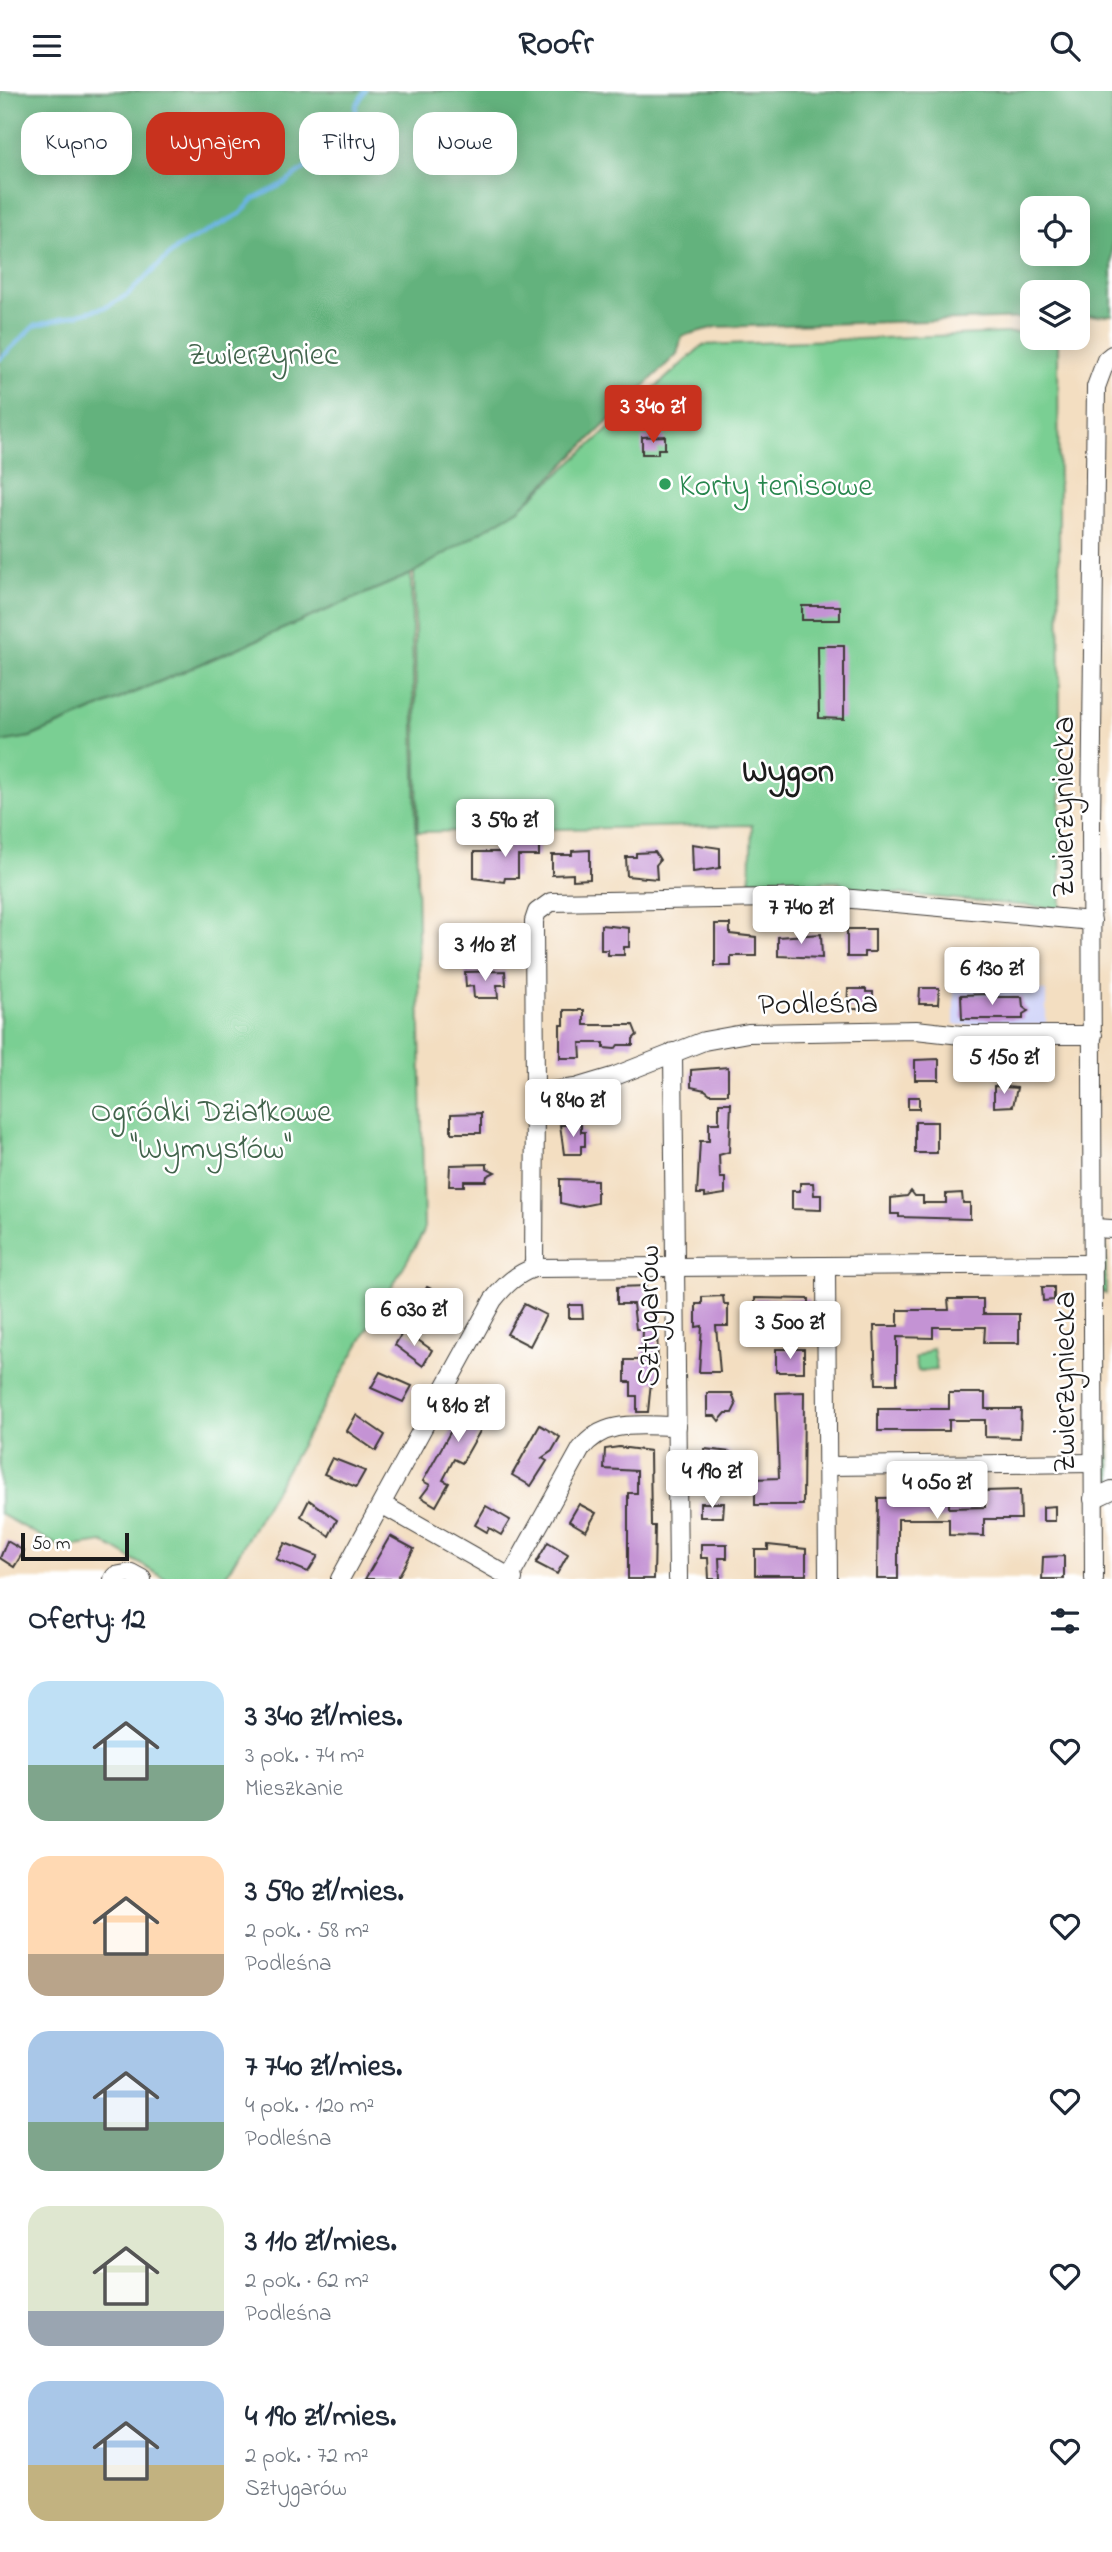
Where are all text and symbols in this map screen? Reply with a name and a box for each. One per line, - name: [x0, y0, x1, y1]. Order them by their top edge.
- text: Roofr: [519, 22, 593, 69]
- icon: menu: [28, 27, 66, 65]
- icon: search: [1046, 27, 1084, 65]
- chip: Kupno: [21, 112, 132, 175]
- chip: Wynajem: [146, 112, 285, 175]
- chip: Filtry: [299, 112, 399, 175]
- chip: Nowe: [413, 112, 517, 175]
- map controls: [1020, 196, 1090, 350]
- button: locate: [1020, 196, 1090, 266]
- button: layers: [1020, 280, 1090, 350]
- park label: Zwierzyniec: [188, 333, 339, 380]
- pin: 3 340 zł: [581, 385, 725, 445]
- text: 3 340 zł: [621, 391, 685, 424]
- place label: Korty tenisowe: [679, 464, 873, 511]
- marker: Korty tenisowe: [657, 476, 673, 492]
- street label: Zwierzyniecka: [1042, 716, 1089, 898]
- district label: Wygon: [742, 749, 834, 798]
- pin: 3 590 zł: [433, 799, 577, 859]
- text: 3 590 zł: [472, 805, 538, 838]
- pin: 7 740 zł: [729, 887, 873, 946]
- text: 7 740 zł: [769, 892, 833, 925]
- pin: 3 110 zł: [413, 923, 557, 983]
- text: 3 110 zł: [455, 929, 515, 962]
- pin: 6 130 zł: [920, 947, 1064, 1007]
- text: 6 130 zł: [960, 953, 1024, 986]
- street label: Podleśna: [758, 981, 879, 1030]
- pin: 5 150 zł: [932, 1037, 1076, 1096]
- text: 5 150 zł: [969, 1042, 1039, 1075]
- pin: 4 840 zł: [501, 1079, 645, 1139]
- text: 4 840 zł: [541, 1085, 605, 1118]
- park label: Ogródki Działkowe "Wymysłów": [91, 1090, 332, 1174]
- street label: Sztygarów: [627, 1245, 674, 1387]
- pin: 6 030 zł: [342, 1289, 486, 1348]
- street label: Zwierzyniecka: [1043, 1291, 1090, 1473]
- text: 6 030 zł: [381, 1294, 447, 1327]
- pin: 3 500 zł: [718, 1301, 862, 1361]
- text: 3 500 zł: [756, 1307, 824, 1340]
- pin: 4 810 zł: [386, 1385, 530, 1444]
- text: 4 810 zł: [427, 1390, 489, 1423]
- pin: 4 190 zł: [640, 1451, 784, 1510]
- text: 4 190 zł: [682, 1456, 742, 1489]
- pin: 4 050 zł: [865, 1461, 1009, 1521]
- text: 4 050 zł: [903, 1467, 971, 1500]
- scale bar: [21, 1530, 130, 1562]
- text: 50 m: [32, 1531, 71, 1558]
- text: Oferty: 12: [28, 1599, 146, 1643]
- icon: filters: [1046, 1602, 1084, 1640]
- text: 3 340 zł/mies.: [245, 1696, 402, 1740]
- icon: home: [84, 1709, 168, 1793]
- icon: heart: [1046, 1732, 1084, 1770]
- text: 3 pok. · 74 m²: [245, 1740, 365, 1773]
- text: Mieszkanie: [245, 1773, 343, 1806]
- text: 3 590 zł/mies.: [245, 1871, 404, 1915]
- icon: home: [84, 1884, 168, 1968]
- icon: heart: [1046, 1907, 1084, 1945]
- text: 2 pok. · 58 m²: [245, 1915, 369, 1948]
- text: Podleśna: [245, 1948, 331, 1981]
- text: 7 740 zł/mies.: [245, 2046, 402, 2090]
- icon: home: [84, 2059, 168, 2143]
- icon: heart: [1046, 2082, 1084, 2120]
- text: 4 pok. · 120 m²: [245, 2090, 374, 2123]
- text: Podleśna: [245, 2123, 331, 2156]
- text: 3 110 zł/mies.: [245, 2221, 397, 2265]
- icon: home: [84, 2234, 168, 2318]
- icon: heart: [1046, 2257, 1084, 2295]
- text: 2 pok. · 62 m²: [245, 2265, 369, 2298]
- text: Podleśna: [245, 2298, 331, 2331]
- text: 4 190 zł/mies.: [245, 2396, 396, 2440]
- icon: home: [84, 2409, 168, 2493]
- icon: heart: [1046, 2432, 1084, 2470]
- text: 2 pok. · 72 m²: [245, 2440, 368, 2473]
- text: Sztygarów: [245, 2473, 347, 2506]

